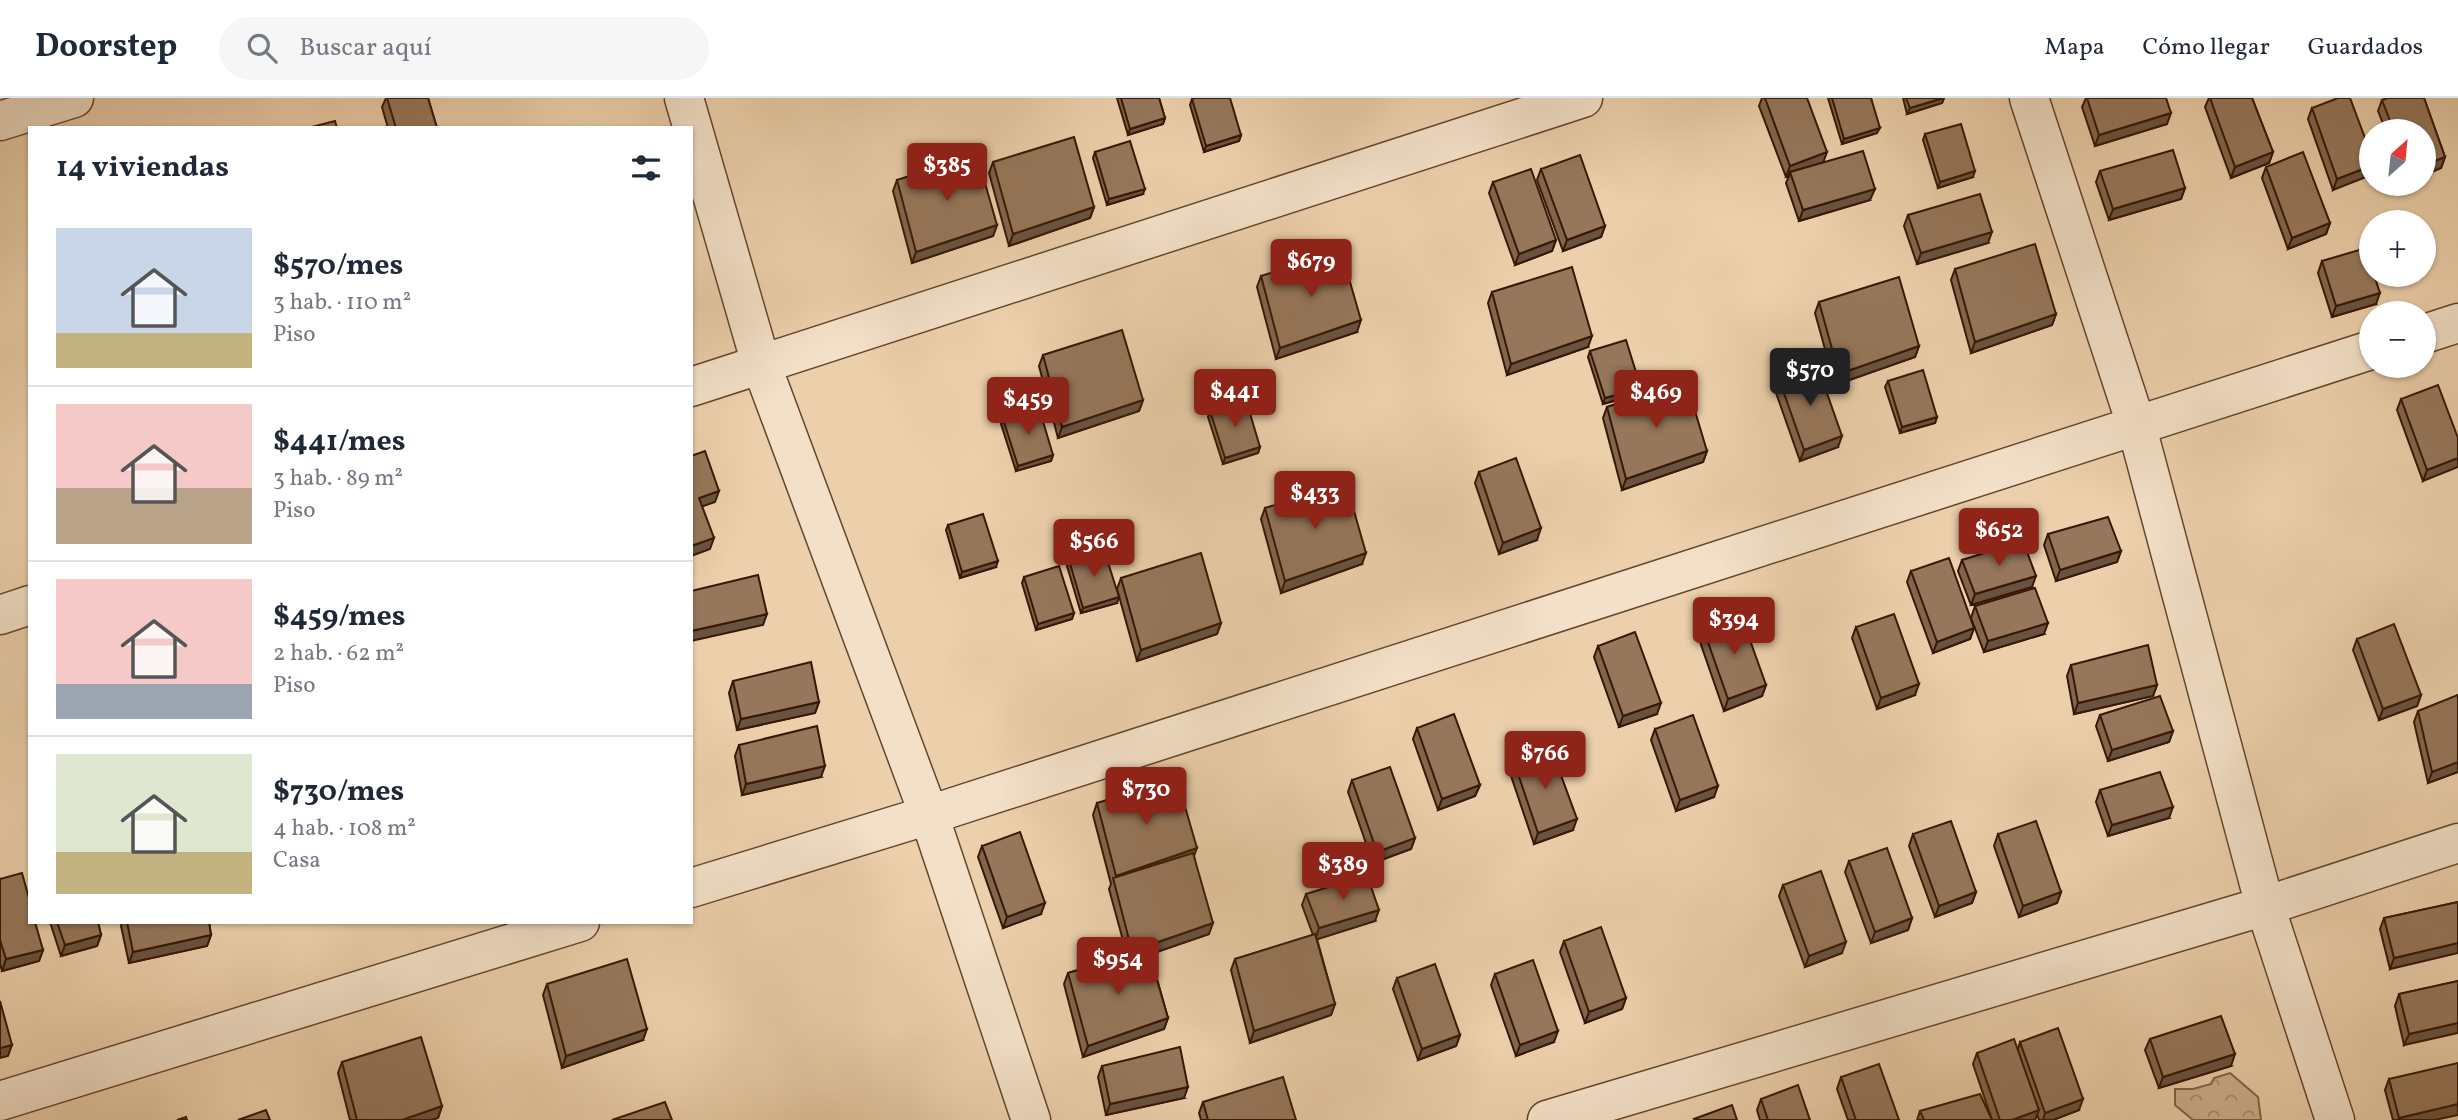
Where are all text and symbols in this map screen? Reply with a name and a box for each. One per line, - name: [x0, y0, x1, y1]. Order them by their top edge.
- search box: [219, 17, 709, 80]
- text: Doorstep: [35, 25, 177, 71]
- icon: search: [243, 29, 281, 67]
- text: Buscar aquí: [299, 30, 432, 66]
- text: Mapa: [2045, 31, 2105, 65]
- text: Cómo llegar: [2143, 31, 2270, 65]
- text: Guardados: [2308, 31, 2423, 65]
- north arrow: [2359, 119, 2436, 196]
- map controls: [2359, 119, 2436, 378]
- pin: $385: [906, 144, 988, 203]
- text: 14 viviendas: [56, 147, 229, 189]
- icon: filters: [627, 149, 665, 187]
- text: $385: [923, 150, 971, 182]
- button: +: [2359, 210, 2436, 287]
- pin: $679: [1270, 240, 1352, 299]
- text: $570/mes: [273, 245, 403, 287]
- text: $679: [1287, 246, 1335, 278]
- icon: home: [112, 256, 196, 340]
- text: 3 hab. · 110 m²: [273, 287, 411, 319]
- button: −: [2359, 301, 2436, 378]
- text: Piso: [273, 319, 315, 351]
- pin: $570: [1769, 348, 1851, 408]
- text: $570: [1786, 355, 1834, 387]
- pin: $441: [1194, 370, 1276, 429]
- pin: $469: [1615, 370, 1697, 430]
- text: $441: [1210, 376, 1260, 408]
- text: $469: [1630, 377, 1682, 409]
- pin: $459: [987, 378, 1069, 437]
- text: $459: [1003, 384, 1053, 416]
- text: $441/mes: [273, 421, 406, 463]
- icon: home: [112, 432, 196, 516]
- text: 3 hab. · 89 m²: [273, 463, 403, 495]
- pin: $433: [1274, 472, 1356, 531]
- text: $433: [1290, 478, 1340, 510]
- text: Piso: [273, 495, 315, 527]
- pin: $652: [1958, 508, 2040, 568]
- text: $652: [1975, 515, 2023, 547]
- pin: $566: [1053, 519, 1135, 579]
- text: $566: [1069, 526, 1119, 558]
- text: $459/mes: [273, 596, 406, 638]
- pin: $394: [1693, 598, 1775, 657]
- text: $394: [1709, 604, 1759, 636]
- icon: home: [112, 607, 196, 691]
- text: 2 hab. · 62 m²: [273, 638, 404, 670]
- text: Piso: [273, 670, 315, 702]
- pin: $766: [1504, 732, 1586, 791]
- text: $766: [1521, 738, 1569, 770]
- pin: $730: [1105, 768, 1187, 827]
- text: $730/mes: [273, 771, 404, 813]
- text: $730: [1121, 774, 1171, 806]
- icon: home: [112, 782, 196, 866]
- text: 4 hab. · 108 m²: [273, 813, 416, 845]
- pin: $389: [1302, 842, 1384, 902]
- text: Casa: [273, 845, 321, 877]
- text: $389: [1318, 849, 1368, 881]
- pin: $954: [1077, 937, 1159, 997]
- text: $954: [1093, 944, 1143, 976]

